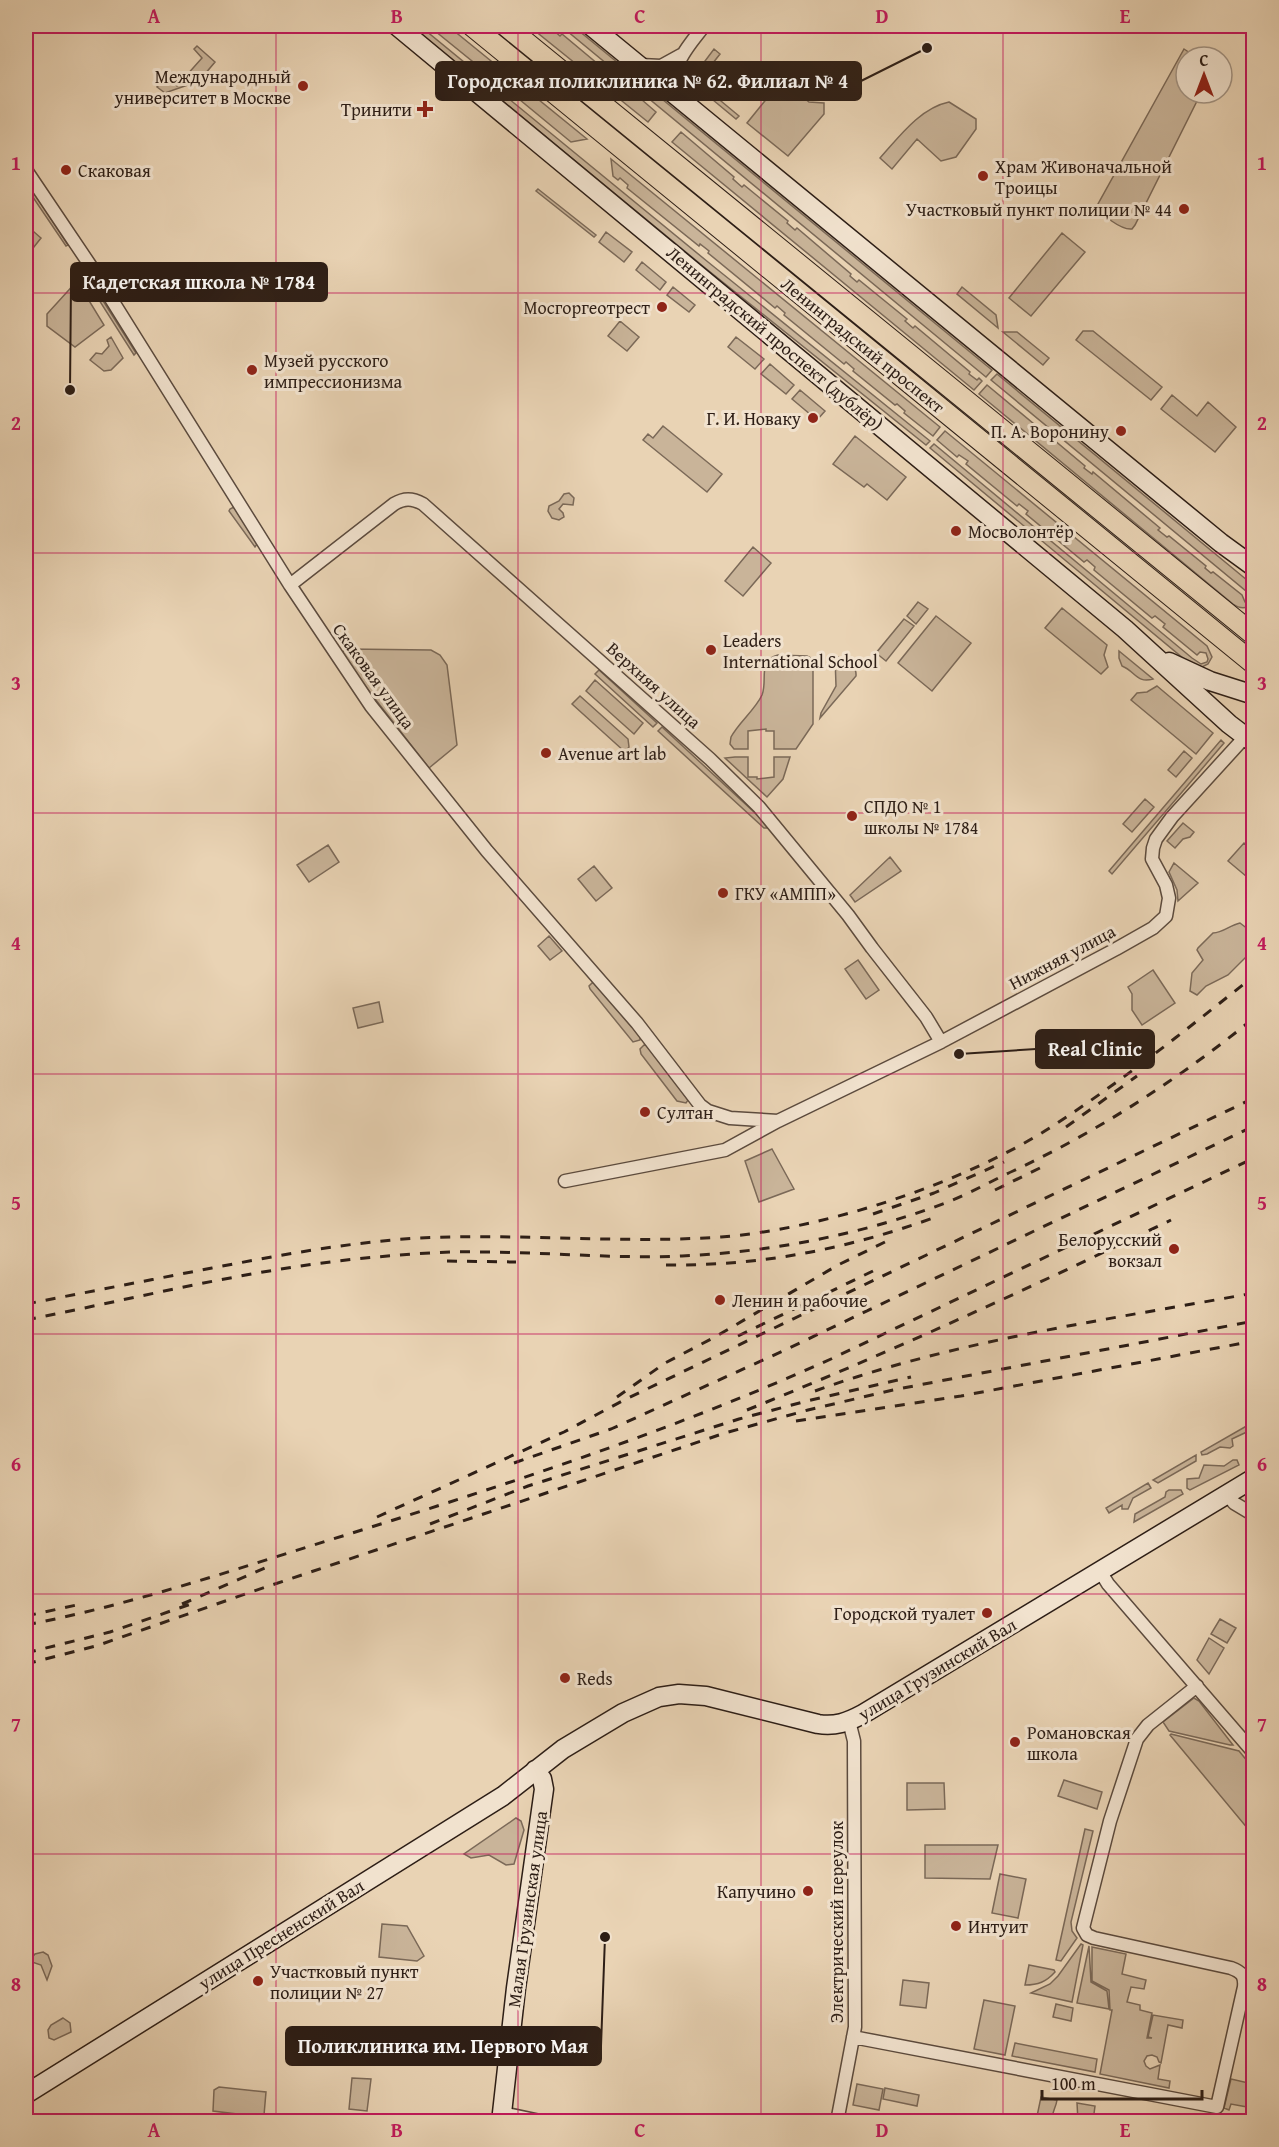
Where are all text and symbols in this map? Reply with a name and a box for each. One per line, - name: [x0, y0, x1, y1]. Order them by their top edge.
- text: A: [148, 1, 161, 30]
- text: B: [391, 1, 403, 30]
- text: C: [634, 1, 646, 30]
- text: D: [875, 1, 889, 30]
- text: E: [1120, 1, 1131, 30]
- north arrow: [1174, 45, 1234, 105]
- text: С: [1199, 48, 1209, 72]
- callout: Городская поликлиника № 62. Филиал № 4: [436, 62, 861, 100]
- place label: Международный университет в Москве: [114, 63, 291, 111]
- text: Городская поликлиника № 62. Филиал № 4: [448, 66, 848, 95]
- marker: Международный университет в Москве: [296, 79, 310, 93]
- place label: Тринити: [341, 96, 412, 123]
- marker: Тринити: [416, 100, 434, 118]
- text: 1: [11, 148, 21, 177]
- text: 1: [1257, 148, 1267, 177]
- place label: Храм Живоначальной Троицы: [995, 153, 1172, 201]
- place label: Скаковая: [78, 157, 151, 184]
- marker: Скаковая: [59, 163, 73, 177]
- marker: Храм Живоначальной Троицы: [976, 169, 990, 183]
- place label: Участковый пункт полиции № 44: [906, 196, 1172, 223]
- marker: Участковый пункт полиции № 44: [1177, 202, 1191, 216]
- street label: Ленинградский проспект (дублёр): [663, 241, 887, 435]
- callout: Кадетская школа № 1784: [71, 263, 327, 301]
- text: Кадетская школа № 1784: [83, 267, 315, 296]
- street label: Ленинградский проспект: [777, 273, 949, 417]
- place label: Мосгоргеотрест: [523, 294, 650, 321]
- marker: Мосгоргеотрест: [655, 300, 669, 314]
- place label: Музей русского импрессионизма: [264, 347, 403, 395]
- marker: Музей русского импрессионизма: [245, 363, 259, 377]
- place label: Г. И. Новаку: [706, 405, 801, 432]
- text: 2: [11, 408, 21, 437]
- text: 2: [1257, 408, 1267, 437]
- marker: Г. И. Новаку: [806, 411, 820, 425]
- place label: П. А. Воронину: [991, 418, 1109, 445]
- marker: П. А. Воронину: [1114, 424, 1128, 438]
- place label: Мосволонтёр: [968, 518, 1074, 545]
- marker: Мосволонтёр: [949, 524, 963, 538]
- street label: Скаковая улица: [326, 617, 422, 735]
- place label: Leaders International School: [723, 627, 878, 675]
- street label: Верхняя улица: [601, 635, 707, 735]
- marker: Leaders International School: [704, 643, 718, 657]
- text: 3: [11, 668, 21, 697]
- text: 3: [1257, 668, 1267, 697]
- place label: Avenue art lab: [558, 740, 666, 767]
- marker: Avenue art lab: [539, 746, 553, 760]
- place label: СПДО № 1 школы № 1784: [864, 793, 978, 841]
- marker: СПДО № 1 школы № 1784: [845, 809, 859, 823]
- place label: ГКУ «АМПП»: [735, 880, 836, 907]
- marker: ГКУ «АМПП»: [716, 886, 730, 900]
- street label: Нижняя улица: [1004, 917, 1120, 996]
- text: 4: [11, 928, 21, 957]
- text: 4: [1257, 928, 1267, 957]
- callout: Real Clinic: [1036, 1030, 1154, 1068]
- text: Real Clinic: [1048, 1034, 1142, 1063]
- place label: Султан: [657, 1099, 714, 1126]
- marker: Султан: [638, 1105, 652, 1119]
- text: 5: [11, 1188, 21, 1217]
- text: 5: [1257, 1188, 1267, 1217]
- place label: Белорусский вокзал: [1059, 1226, 1162, 1274]
- marker: Белорусский вокзал: [1167, 1242, 1181, 1256]
- place label: Ленин и рабочие: [732, 1287, 868, 1314]
- marker: Ленин и рабочие: [713, 1293, 727, 1307]
- text: 6: [11, 1449, 21, 1478]
- text: 6: [1257, 1449, 1267, 1478]
- place label: Городской туалет: [834, 1600, 975, 1627]
- marker: Городской туалет: [980, 1606, 994, 1620]
- street label: улица Грузинский Вал: [852, 1611, 1021, 1728]
- place label: Reds: [577, 1665, 613, 1692]
- marker: Reds: [558, 1671, 572, 1685]
- text: 7: [11, 1709, 21, 1738]
- text: 7: [1257, 1709, 1267, 1738]
- place label: Романовская школа: [1027, 1719, 1131, 1767]
- marker: Романовская школа: [1008, 1735, 1022, 1749]
- street label: Малая Грузинская улица: [500, 1808, 554, 2009]
- street label: Электрический переулок: [823, 1820, 850, 2023]
- street label: улица Пресненский Вал: [192, 1872, 369, 1997]
- place label: Капучино: [717, 1878, 796, 1905]
- marker: Капучино: [801, 1884, 815, 1898]
- place label: Интуит: [968, 1913, 1028, 1940]
- marker: Интуит: [949, 1919, 963, 1933]
- place label: Участковый пункт полиции № 27: [270, 1958, 419, 2006]
- text: 8: [11, 1969, 21, 1998]
- text: 8: [1257, 1969, 1267, 1998]
- marker: Участковый пункт полиции № 27: [251, 1974, 265, 1988]
- callout: Поликлиника им. Первого Мая: [286, 2027, 601, 2065]
- text: Поликлиника им. Первого Мая: [298, 2031, 588, 2060]
- scale bar: [1042, 2063, 1202, 2101]
- text: 100 m: [1051, 2070, 1096, 2097]
- text: A: [148, 2115, 161, 2144]
- text: B: [391, 2115, 403, 2144]
- text: C: [634, 2115, 646, 2144]
- text: D: [875, 2115, 889, 2144]
- text: E: [1120, 2115, 1131, 2144]

